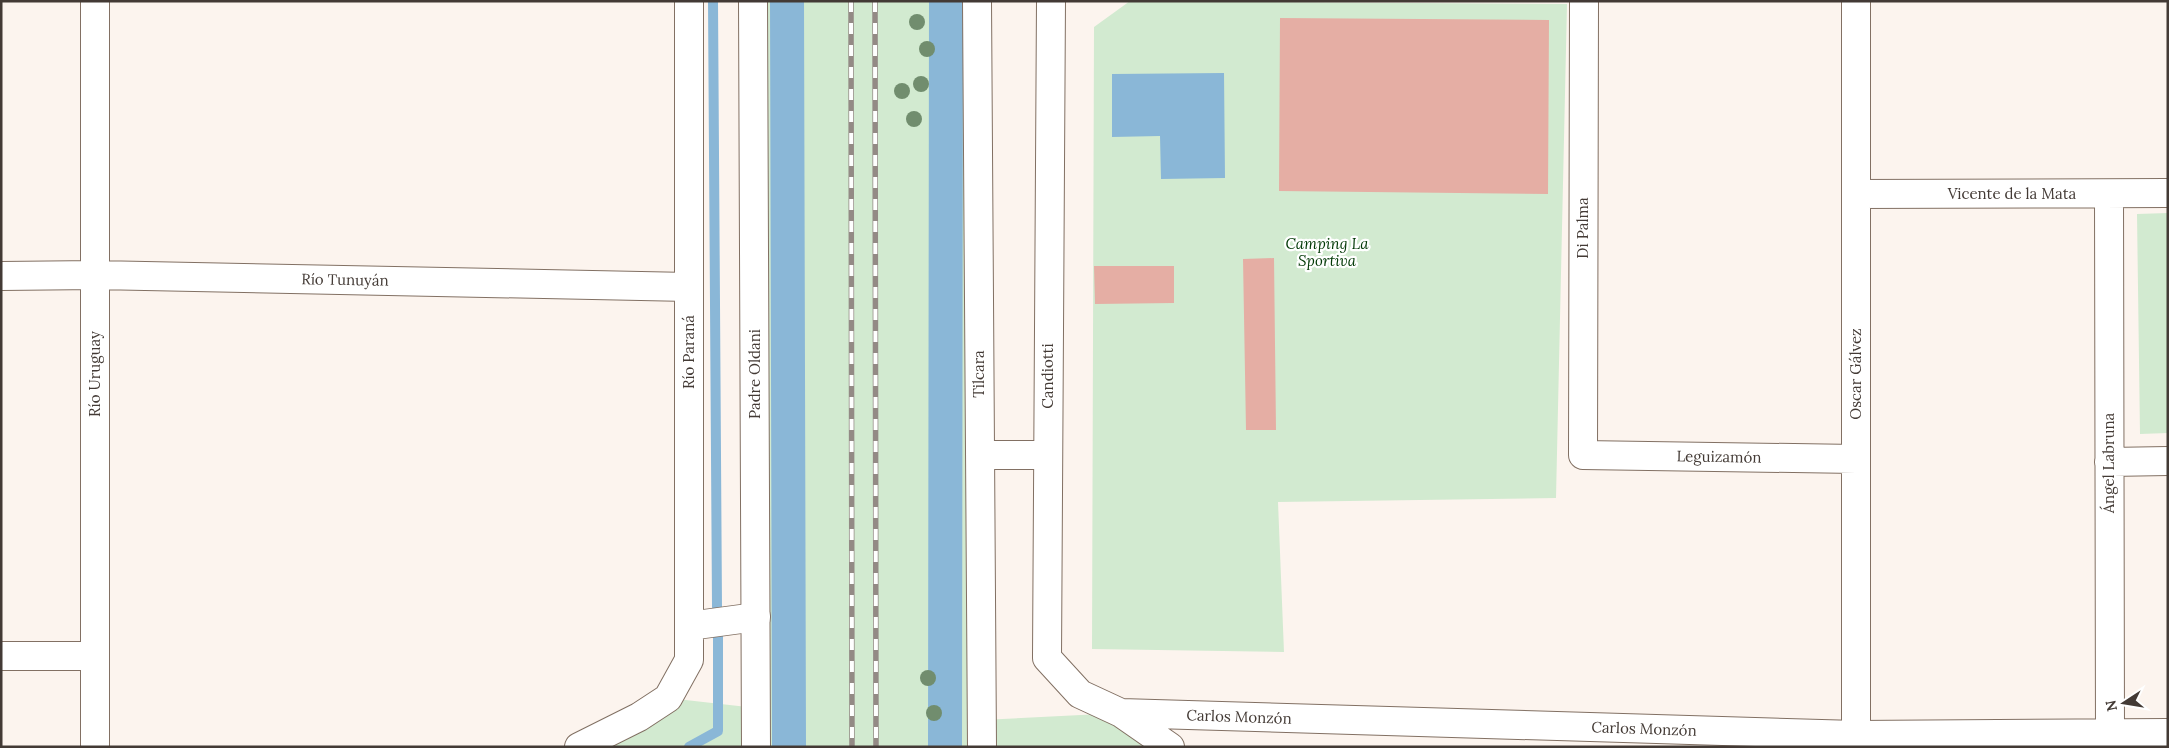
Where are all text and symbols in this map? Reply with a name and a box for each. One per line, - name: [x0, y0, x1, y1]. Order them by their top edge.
- street label: Vicente de la Mata: [1947, 184, 2076, 203]
- street label: Di Palma: [1573, 197, 1592, 259]
- park label: Camping La Sportiva: [1286, 234, 1369, 270]
- street label: Río Tunuyán: [301, 269, 389, 290]
- street label: Río Paraná: [679, 315, 698, 389]
- street label: Oscar Gálvez: [1846, 328, 1865, 420]
- street label: Padre Oldani: [745, 329, 764, 419]
- street label: Río Uruguay: [85, 331, 104, 417]
- street label: Candiotti: [1038, 343, 1057, 409]
- street label: Tilcara: [969, 350, 988, 398]
- street label: Ángel Labruna: [2099, 412, 2118, 514]
- street label: Leguizamón: [1676, 446, 1762, 467]
- north arrow: [2099, 678, 2149, 728]
- text: N: [2101, 698, 2121, 713]
- street label: Carlos Monzón: [1186, 705, 1292, 728]
- street label: Carlos Monzón: [1591, 717, 1697, 740]

